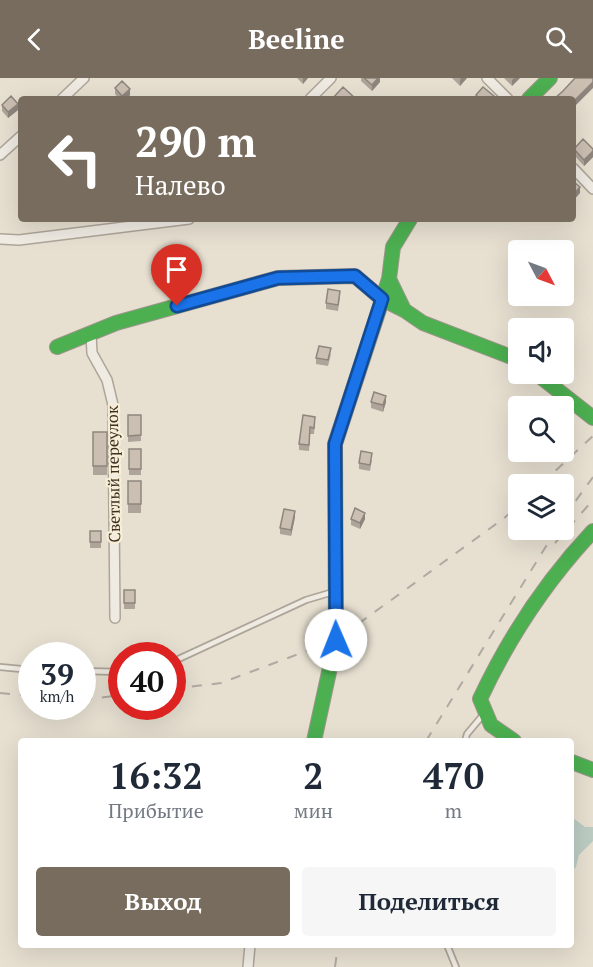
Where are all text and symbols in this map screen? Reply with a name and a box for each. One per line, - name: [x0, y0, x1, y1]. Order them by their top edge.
- text: Beeline: [248, 21, 345, 57]
- icon: back: [18, 23, 51, 56]
- icon: search: [542, 23, 575, 56]
- text: 290 m: [135, 113, 256, 169]
- icon: left: [36, 120, 114, 198]
- text: Налево: [135, 167, 226, 203]
- north arrow: [508, 240, 574, 306]
- map controls: [508, 240, 574, 540]
- pin: [151, 244, 202, 306]
- icon: arrive: [160, 253, 193, 286]
- button: sound: [508, 318, 574, 384]
- button: search: [508, 396, 574, 462]
- street label: Светлый переулок: [101, 405, 125, 543]
- button: layers: [508, 474, 574, 540]
- position arrow: [304, 608, 368, 672]
- speed limit sign: 40: [108, 642, 186, 720]
- text: 39: [40, 654, 74, 694]
- text: km/h: [40, 686, 74, 706]
- text: 16:32: [109, 752, 203, 799]
- text: 2: [303, 752, 324, 799]
- text: 470: [423, 752, 484, 799]
- text: Прибытие: [108, 797, 204, 824]
- text: мин: [294, 797, 333, 824]
- text: m: [445, 797, 462, 824]
- button: Выход: [36, 867, 290, 936]
- button: Поделиться: [302, 867, 556, 936]

